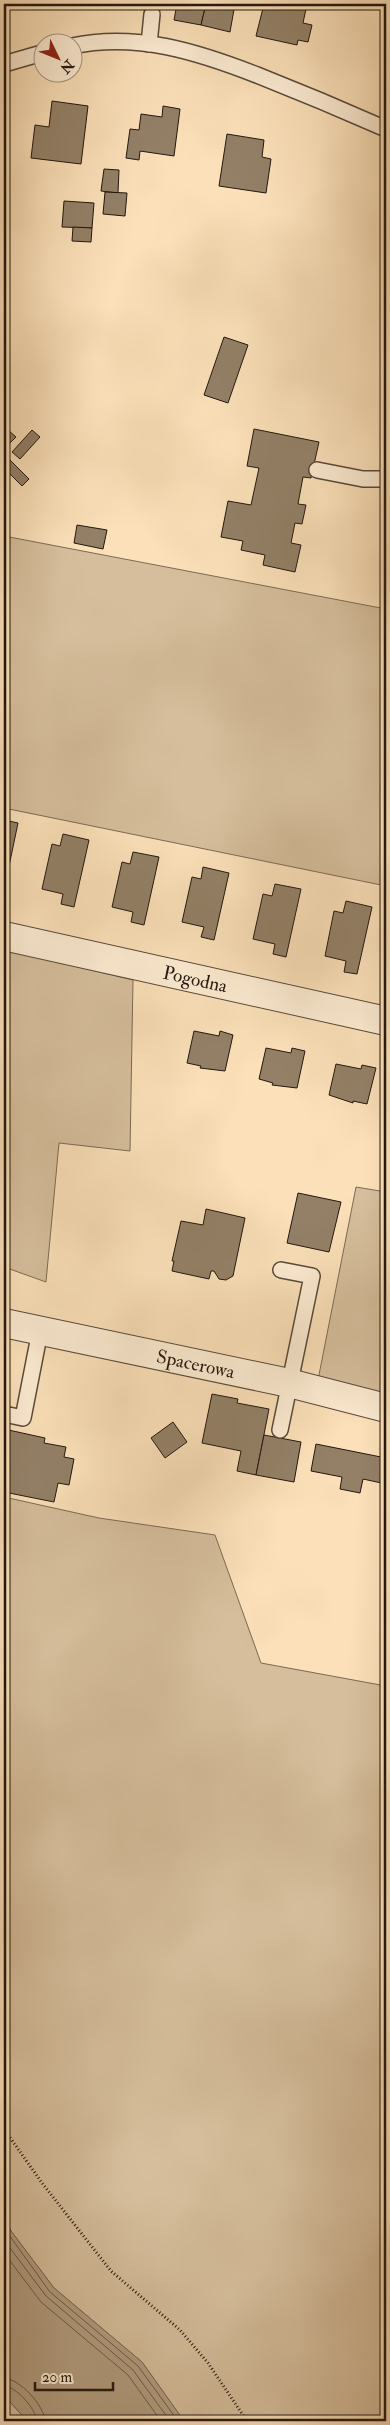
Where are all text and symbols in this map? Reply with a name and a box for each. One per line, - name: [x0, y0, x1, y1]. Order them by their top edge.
- north arrow: [32, 32, 82, 82]
- text: N: [56, 55, 78, 77]
- street label: Pogodna: [161, 961, 230, 998]
- street label: Spacerowa: [154, 1344, 237, 1384]
- scale bar: [35, 2360, 112, 2392]
- text: 20 m: [42, 2368, 72, 2387]

